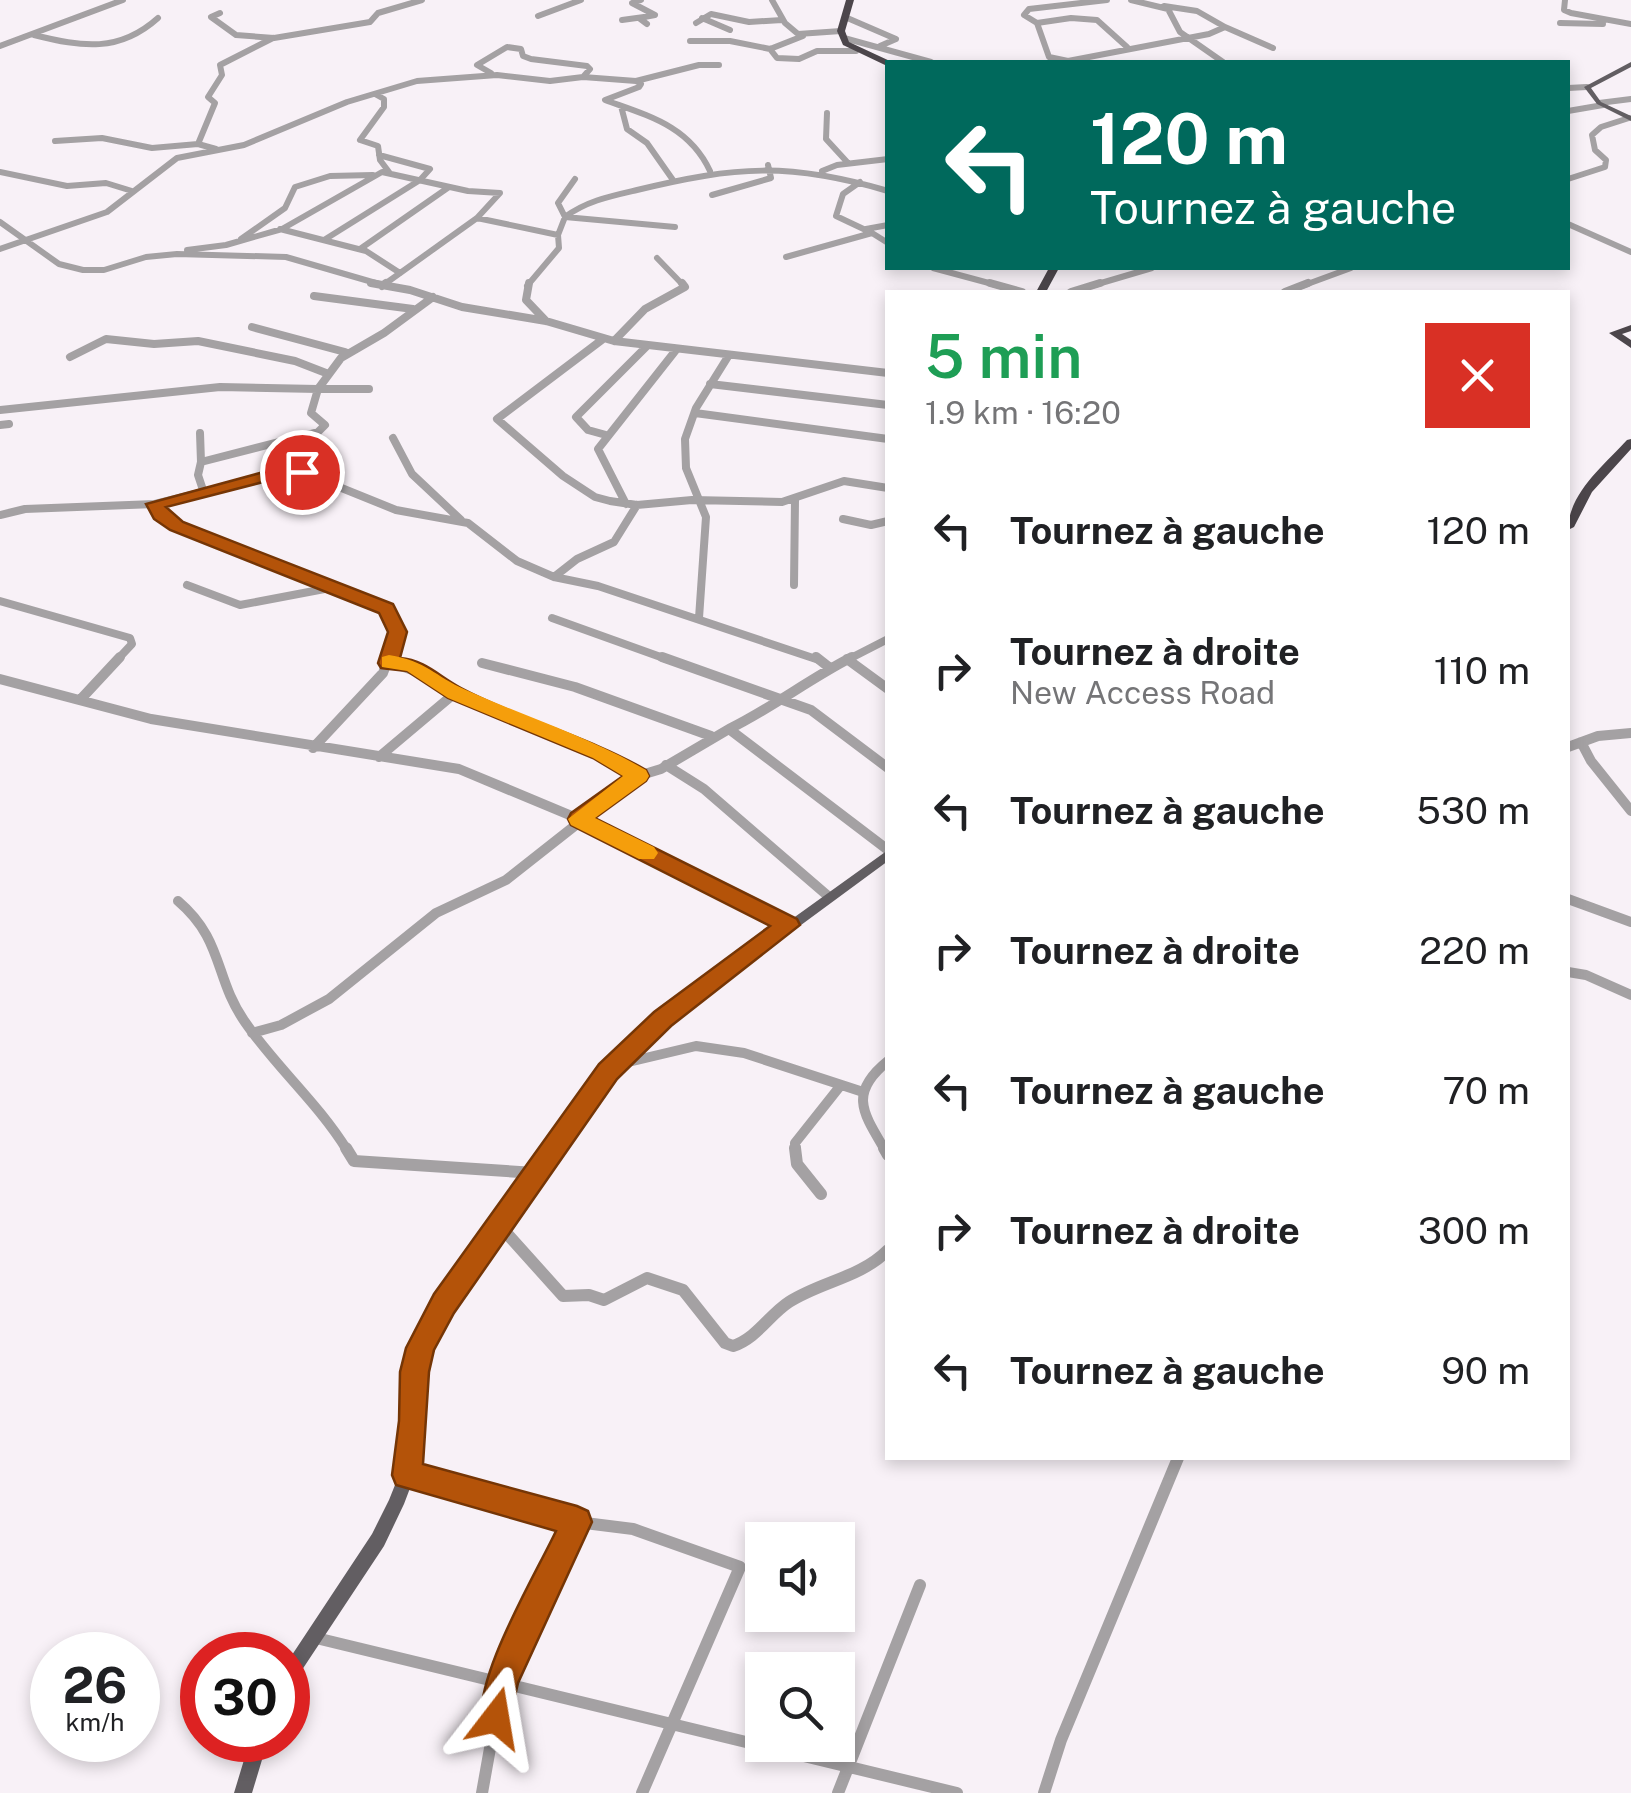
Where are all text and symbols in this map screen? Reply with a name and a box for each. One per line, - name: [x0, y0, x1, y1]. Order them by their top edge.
- text: 120 m: [1090, 97, 1288, 180]
- icon: left: [925, 100, 1055, 230]
- text: Tournez à gauche: [1090, 181, 1456, 234]
- text: 5 min: [925, 321, 1082, 392]
- button: close: [1425, 323, 1530, 428]
- text: 1.9 km · 16:20: [925, 394, 1121, 431]
- pin: [260, 430, 345, 515]
- icon: arrive: [275, 445, 330, 500]
- icon: left: [925, 503, 980, 558]
- text: Tournez à gauche: [1010, 508, 1325, 553]
- text: 120 m: [1427, 508, 1530, 553]
- text: Tournez à droite: [1010, 629, 1300, 674]
- icon: right: [925, 643, 980, 698]
- text: 110 m: [1434, 648, 1530, 693]
- text: New Access Road: [1010, 674, 1275, 711]
- icon: left: [925, 783, 980, 838]
- text: Tournez à gauche: [1010, 788, 1325, 833]
- text: 530 m: [1417, 788, 1530, 833]
- icon: right: [925, 923, 980, 978]
- text: Tournez à droite: [1010, 928, 1300, 973]
- text: 220 m: [1419, 928, 1530, 973]
- icon: left: [925, 1063, 980, 1118]
- text: Tournez à gauche: [1010, 1068, 1325, 1113]
- text: 70 m: [1443, 1068, 1530, 1113]
- icon: right: [925, 1203, 980, 1258]
- text: Tournez à droite: [1010, 1208, 1300, 1253]
- text: 300 m: [1418, 1208, 1530, 1253]
- icon: left: [925, 1343, 980, 1398]
- text: Tournez à gauche: [1010, 1348, 1325, 1393]
- text: 90 m: [1441, 1348, 1530, 1393]
- map controls: [745, 1522, 855, 1762]
- button: sound: [745, 1522, 855, 1632]
- speed limit sign: 30: [180, 1632, 310, 1762]
- button: search: [745, 1652, 855, 1762]
- text: 26: [63, 1655, 127, 1714]
- position arrow: [444, 1666, 548, 1770]
- text: km/h: [66, 1707, 124, 1737]

